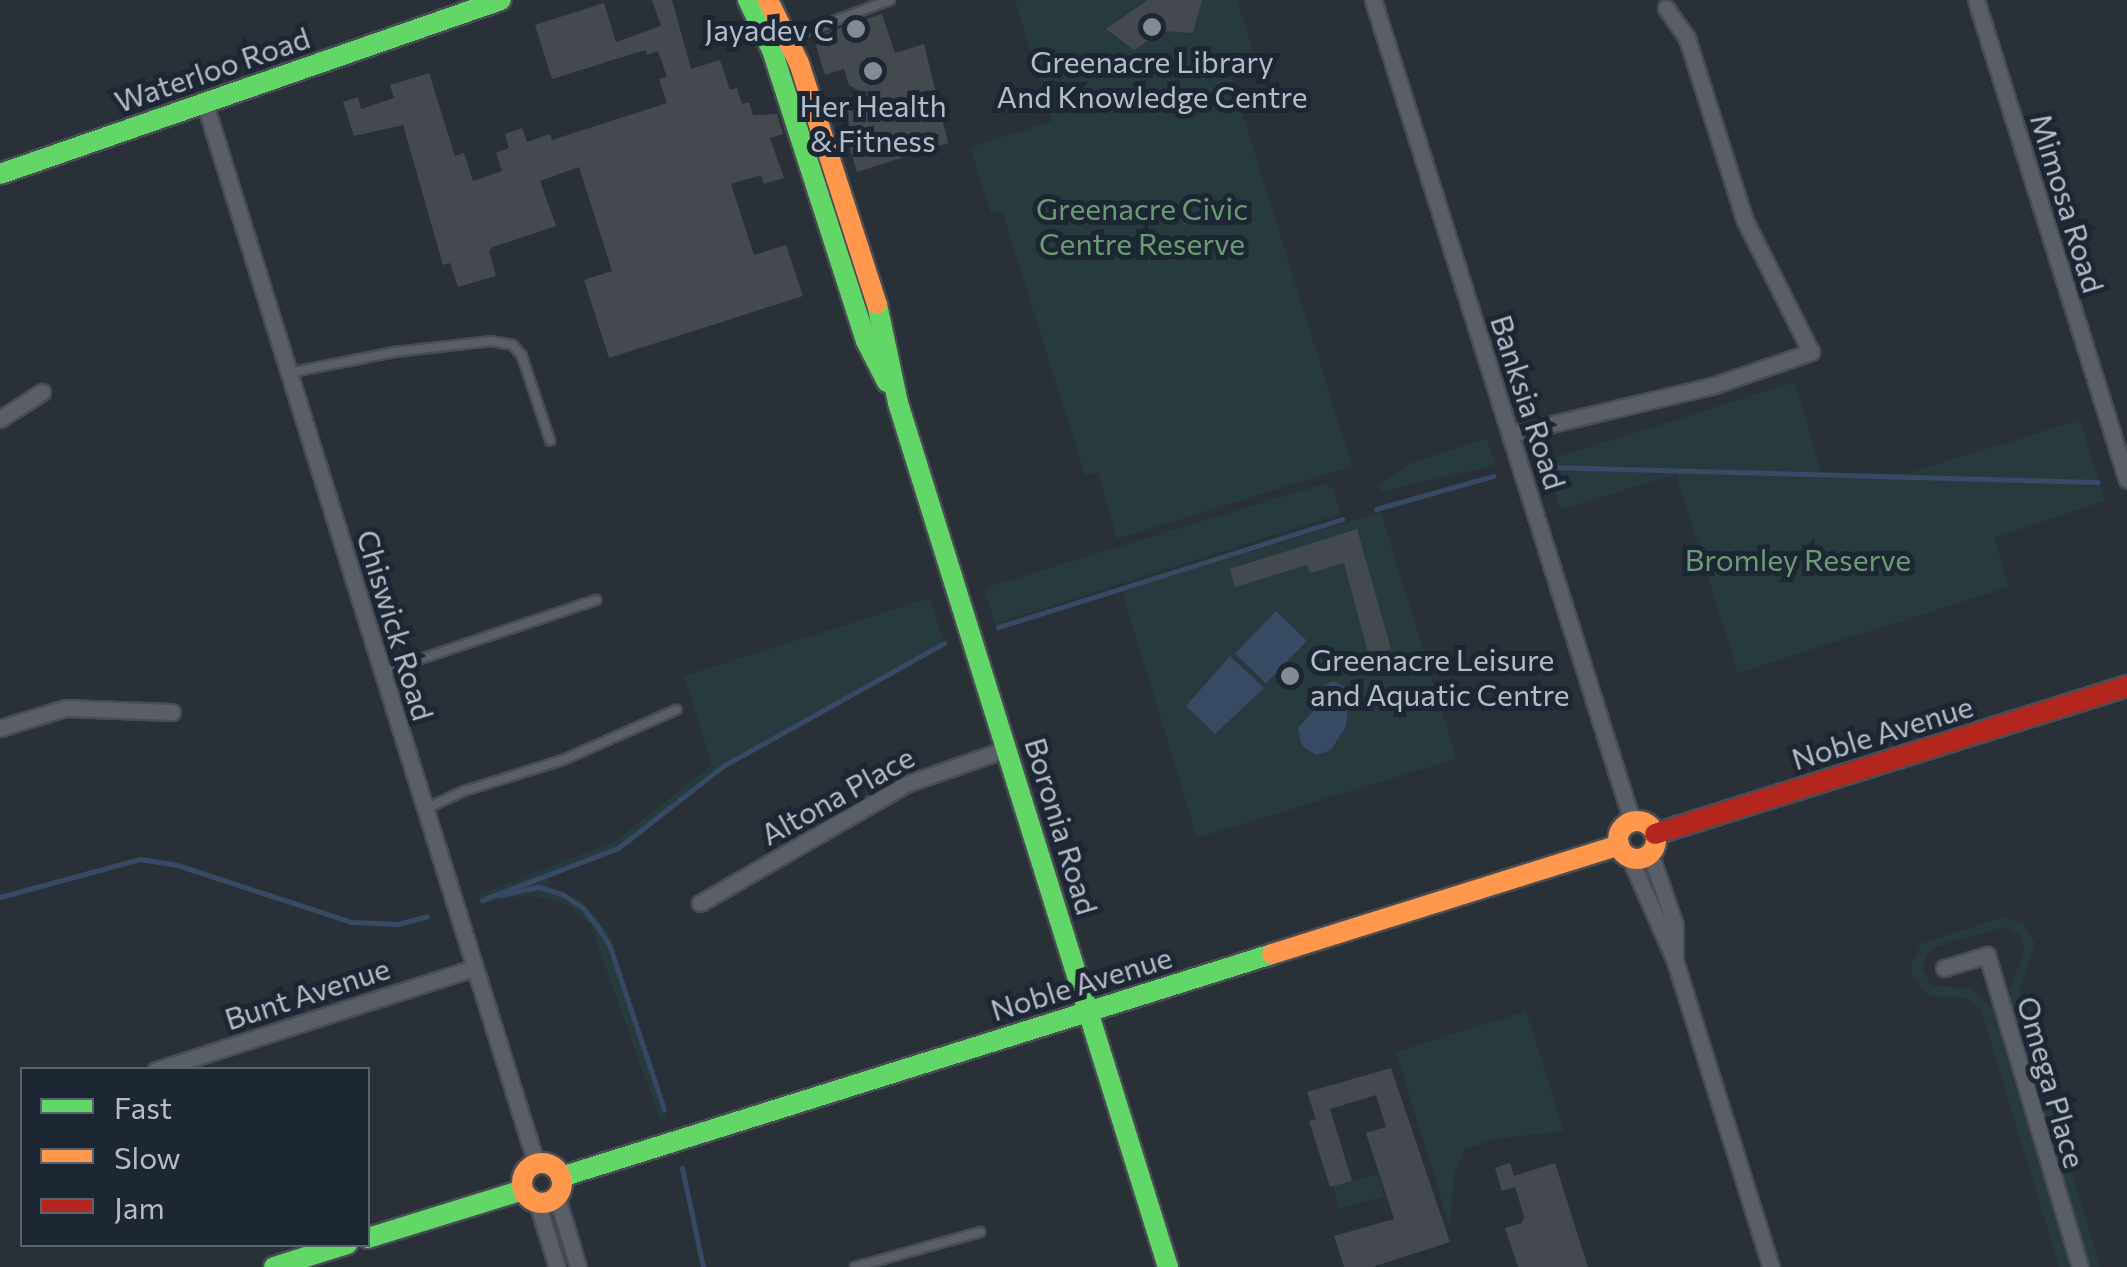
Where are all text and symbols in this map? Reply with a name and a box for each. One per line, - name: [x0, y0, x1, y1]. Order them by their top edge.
- place label: Jayadev C: [705, 11, 834, 47]
- marker: Jayadev C: [843, 16, 869, 42]
- marker: Greenacre Library And Knowledge Centre: [1141, 16, 1163, 38]
- street label: Waterloo Road: [110, 19, 314, 119]
- place label: Greenacre Library And Knowledge Centre: [996, 43, 1308, 114]
- marker: Her Health & Fitness: [862, 60, 884, 82]
- place label: Her Health & Fitness: [799, 87, 947, 158]
- street label: Mimosa Road: [2024, 109, 2112, 297]
- park label: Greenacre Civic Centre Reserve: [1036, 190, 1248, 260]
- street label: Banksia Road: [1484, 310, 1574, 494]
- street label: Chiswick Road: [350, 525, 442, 725]
- park label: Bromley Reserve: [1685, 541, 1911, 577]
- place label: Greenacre Leisure and Aquatic Centre: [1310, 641, 1570, 712]
- marker: Greenacre Leisure and Aquatic Centre: [1279, 665, 1301, 687]
- street label: Noble Avenue: [1787, 687, 1977, 777]
- street label: Boronia Road: [1018, 733, 1106, 919]
- street label: Altona Place: [754, 738, 920, 852]
- street label: Noble Avenue: [986, 938, 1176, 1028]
- street label: Bunt Avenue: [220, 949, 394, 1037]
- street label: Omega Place: [2010, 992, 2094, 1172]
- legend: [20, 1067, 370, 1247]
- text: Fast: [114, 1088, 172, 1125]
- text: Slow: [114, 1138, 181, 1175]
- text: Jam: [114, 1188, 165, 1225]

